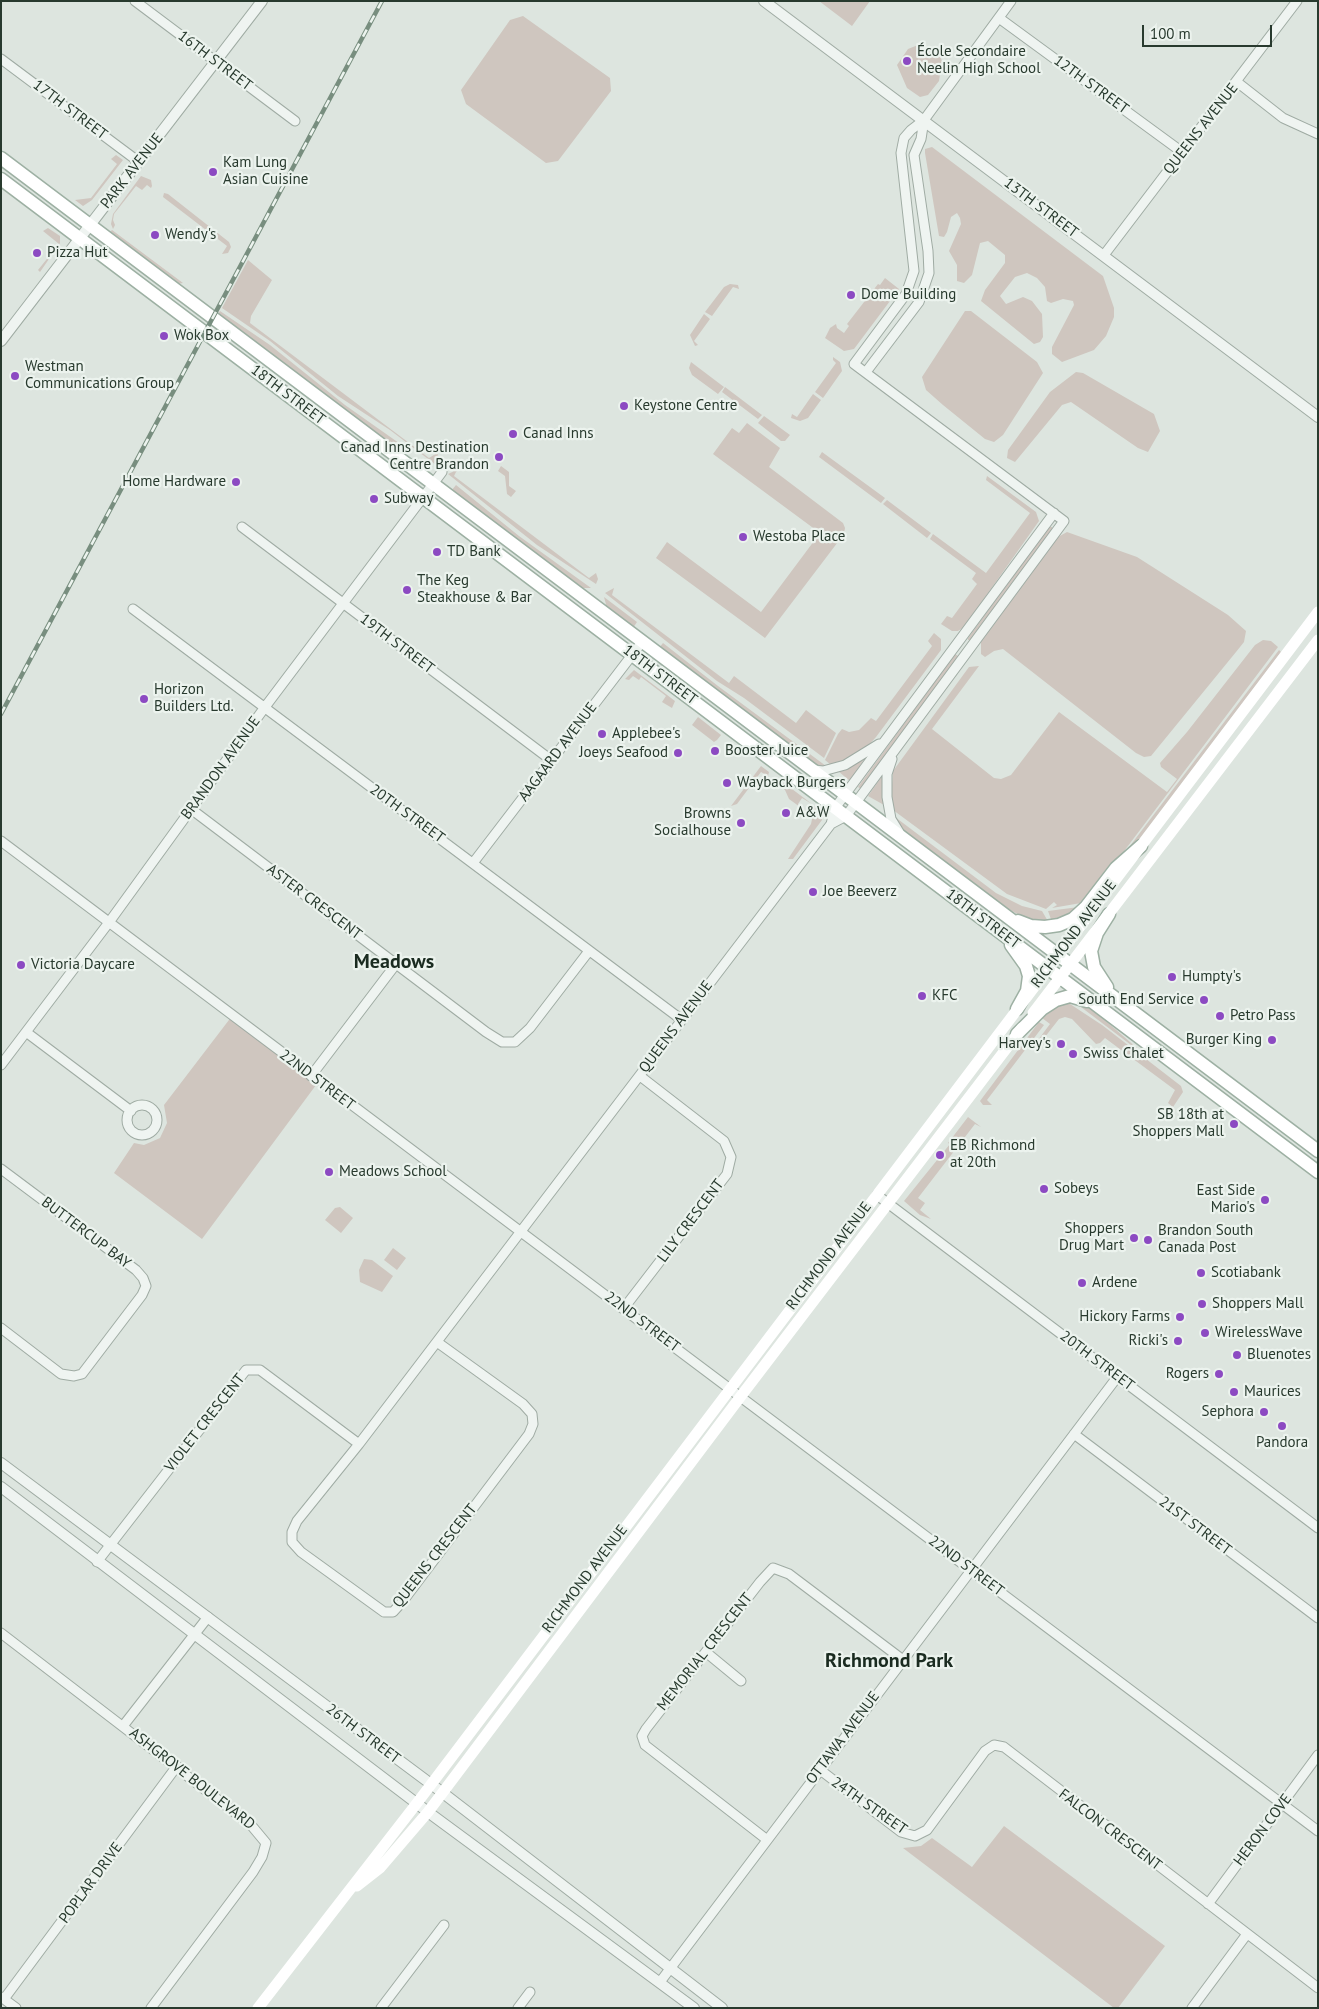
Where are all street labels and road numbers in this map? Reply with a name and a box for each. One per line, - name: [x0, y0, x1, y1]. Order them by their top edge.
- street label: 16TH STREET: [174, 27, 256, 95]
- street label: 12TH STREET: [1050, 52, 1132, 118]
- street label: 17TH STREET: [29, 76, 111, 144]
- street label: QUEENS AVENUE: [1160, 80, 1242, 178]
- street label: PARK AVENUE: [97, 130, 167, 212]
- street label: 13TH STREET: [1000, 174, 1082, 242]
- street label: 18TH STREET: [247, 361, 329, 429]
- street label: 19TH STREET: [356, 610, 438, 678]
- street label: 18TH STREET: [619, 641, 701, 709]
- street label: AAGAARD AVENUE: [515, 699, 601, 805]
- street label: BRANDON AVENUE: [178, 713, 264, 823]
- street label: 20TH STREET: [366, 781, 448, 847]
- street label: ASTER CRESCENT: [263, 860, 365, 944]
- street label: RICHMOND AVENUE: [1028, 876, 1120, 992]
- street label: 18TH STREET: [942, 885, 1024, 953]
- street label: QUEENS AVENUE: [635, 977, 717, 1077]
- street label: 22ND STREET: [276, 1046, 358, 1114]
- street label: LILY CRESCENT: [654, 1176, 728, 1266]
- street label: BUTTERCUP BAY: [38, 1193, 134, 1273]
- street label: RICHMOND AVENUE: [783, 1198, 875, 1314]
- street label: 22ND STREET: [601, 1288, 683, 1356]
- street label: 20TH STREET: [1056, 1327, 1138, 1395]
- street label: VIOLET CRESCENT: [161, 1370, 249, 1476]
- street label: 21ST STREET: [1155, 1493, 1235, 1559]
- street label: QUEENS CRESCENT: [389, 1501, 481, 1611]
- street label: RICHMOND AVENUE: [539, 1521, 631, 1637]
- street label: 22ND STREET: [925, 1532, 1007, 1600]
- street label: MEMORIAL CRESCENT: [653, 1590, 757, 1714]
- street label: OTTAWA AVENUE: [802, 1688, 884, 1788]
- street label: 26TH STREET: [322, 1700, 404, 1768]
- street label: ASHGROVE BOULEVARD: [126, 1724, 258, 1834]
- street label: 24TH STREET: [828, 1773, 910, 1839]
- street label: FALCON CRESCENT: [1055, 1785, 1165, 1875]
- street label: HERON COVE: [1230, 1791, 1296, 1869]
- street label: POPLAR DRIVE: [56, 1839, 126, 1927]

